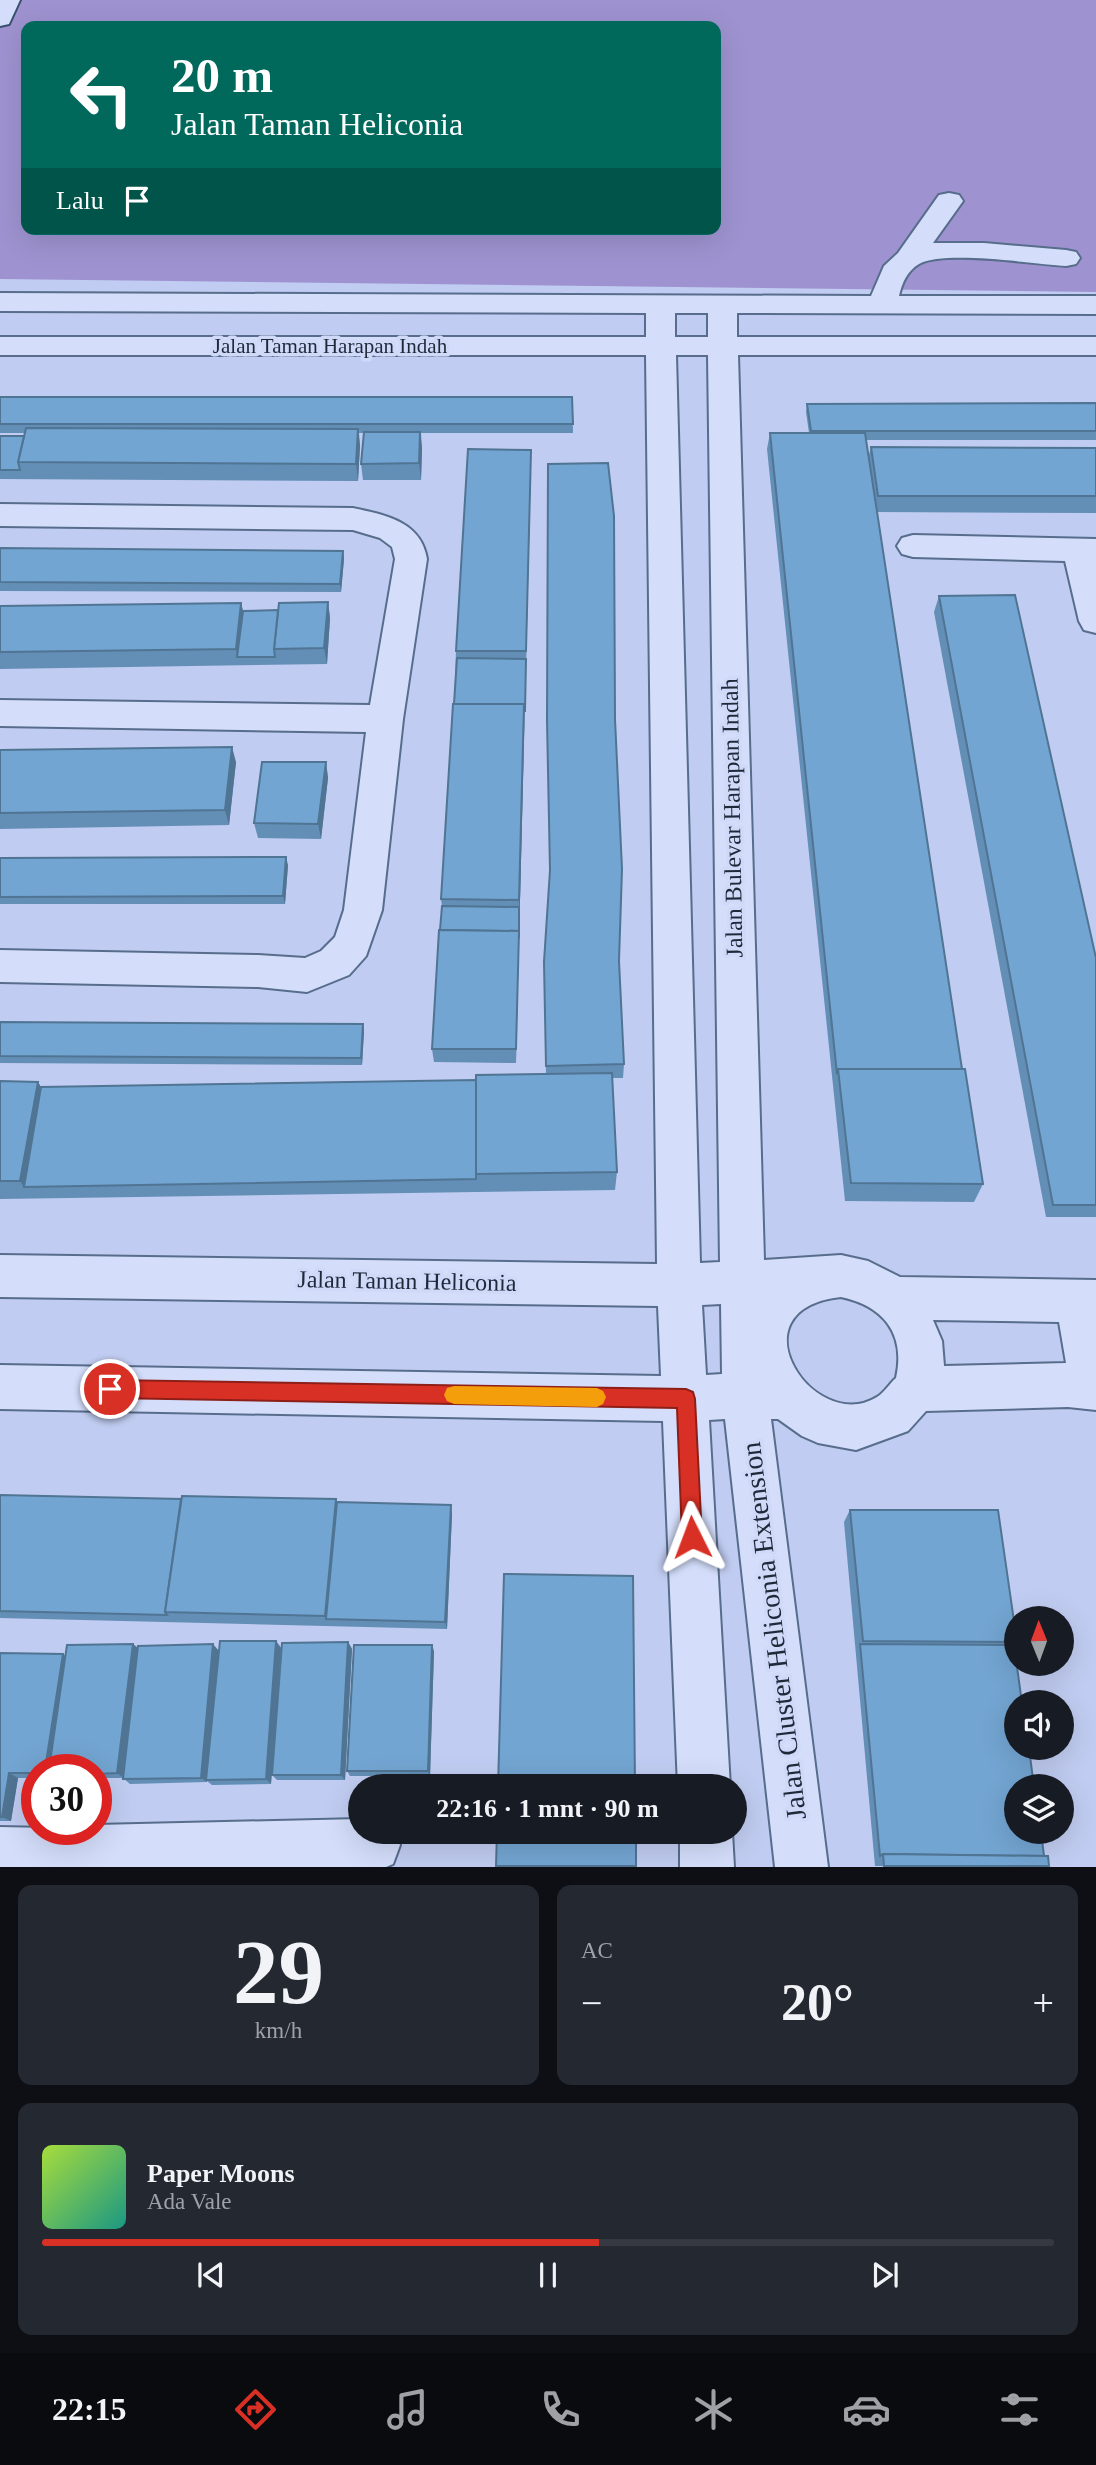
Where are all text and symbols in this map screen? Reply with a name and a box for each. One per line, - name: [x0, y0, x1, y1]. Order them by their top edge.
- text: 20 m: [171, 48, 273, 103]
- icon: left: [56, 49, 147, 140]
- text: Jalan Taman Heliconia: [171, 106, 463, 142]
- icon: arrive: [118, 182, 156, 220]
- text: Lalu: [56, 186, 104, 215]
- street label: Jalan Taman Harapan Indah: [213, 334, 448, 358]
- street label: Jalan Bulevar Harapan Indah: [717, 678, 747, 958]
- street label: Jalan Taman Heliconia: [297, 1266, 517, 1296]
- pin: [80, 1359, 140, 1419]
- icon: arrive: [91, 1370, 129, 1408]
- street label: Jalan Cluster Heliconia Extension: [735, 1440, 812, 1822]
- position arrow: [655, 1500, 729, 1574]
- north arrow: [1004, 1606, 1074, 1676]
- map controls: [1004, 1606, 1074, 1844]
- button: sound: [1004, 1690, 1074, 1760]
- speed limit sign: 30: [21, 1754, 112, 1845]
- button: layers: [1004, 1774, 1074, 1844]
- text: 22:16 · 1 mnt · 90 m: [436, 1794, 659, 1823]
- text: 29: [233, 1922, 324, 2023]
- text: AC: [581, 1938, 613, 1963]
- text: 20°: [781, 1974, 854, 2031]
- text: −: [581, 1982, 602, 2024]
- text: +: [1033, 1982, 1054, 2024]
- text: km/h: [255, 2018, 302, 2043]
- text: Paper Moons: [147, 2159, 295, 2188]
- text: Ada Vale: [147, 2189, 232, 2214]
- icon: previous: [192, 2256, 230, 2294]
- icon: pause: [529, 2256, 567, 2294]
- icon: next: [866, 2256, 904, 2294]
- icon: directions: [231, 2385, 280, 2434]
- icon: music: [383, 2385, 432, 2434]
- icon: phone: [536, 2385, 585, 2434]
- icon: climate: [689, 2385, 738, 2434]
- icon: car: [842, 2385, 891, 2434]
- icon: filters: [995, 2385, 1044, 2434]
- text: 22:15: [52, 2391, 127, 2427]

